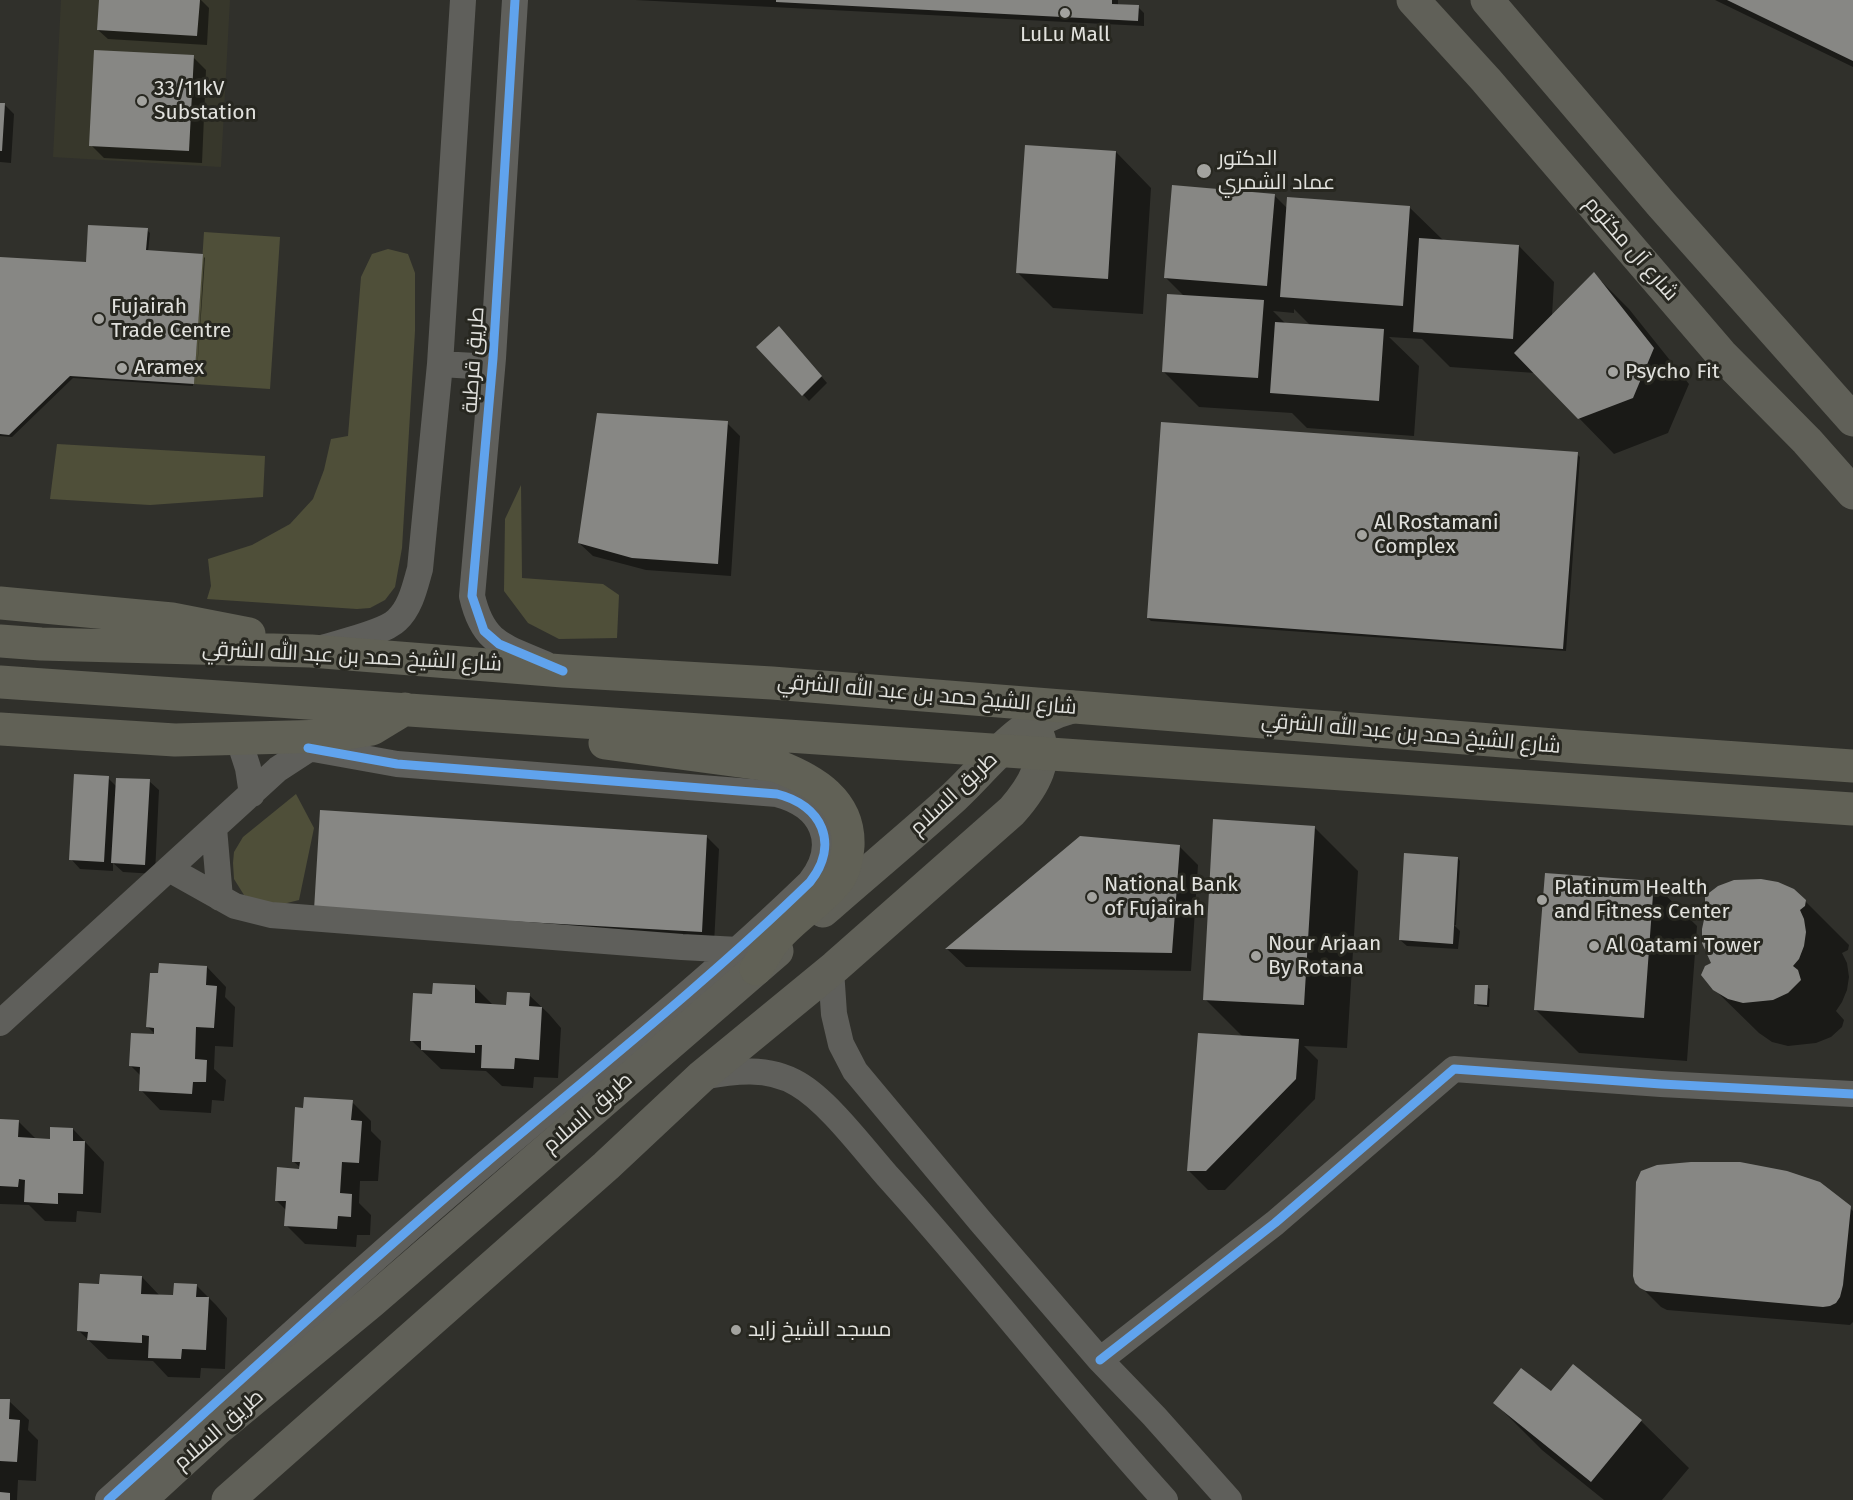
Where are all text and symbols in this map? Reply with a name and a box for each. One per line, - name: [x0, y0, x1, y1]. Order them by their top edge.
- marker: LuLu Mall: [1058, 6, 1072, 20]
- place label: LuLu Mall: [1020, 22, 1110, 48]
- place label: 33/11kV Substation: [154, 76, 257, 126]
- marker: 33/11kV Substation: [135, 94, 149, 108]
- place label: الدكتور عماد الشمري: [1218, 146, 1335, 196]
- marker: الدكتور عماد الشمري: [1195, 162, 1213, 180]
- street label: شارع آل مكتوم: [1579, 192, 1683, 306]
- place label: Fujairah Trade Centre: [111, 294, 231, 344]
- street label: طريق قرطبة: [458, 306, 490, 414]
- marker: Fujairah Trade Centre: [92, 312, 106, 326]
- place label: Aramex: [134, 355, 204, 381]
- place label: Psycho Fit: [1625, 359, 1719, 385]
- marker: Aramex: [115, 361, 129, 375]
- marker: Psycho Fit: [1606, 365, 1620, 379]
- place label: Al Rostamani Complex: [1374, 510, 1499, 560]
- marker: Al Rostamani Complex: [1355, 528, 1369, 542]
- street label: شارع الشيخ حمد بن عبد الله الشرقي: [201, 637, 503, 677]
- street label: شارع الشيخ حمد بن عبد الله الشرقي: [776, 669, 1078, 721]
- street label: شارع الشيخ حمد بن عبد الله الشرقي: [1260, 708, 1562, 760]
- street label: طريق السلام: [905, 747, 1003, 841]
- place label: National Bank of Fujairah: [1104, 872, 1238, 922]
- place label: Platinum Health and Fitness Center: [1554, 875, 1730, 925]
- marker: National Bank of Fujairah: [1085, 890, 1099, 904]
- marker: Platinum Health and Fitness Center: [1535, 893, 1549, 907]
- place label: Nour Arjaan By Rotana: [1268, 931, 1381, 981]
- place label: Al Qatami Tower: [1606, 933, 1760, 959]
- marker: Al Qatami Tower: [1587, 939, 1601, 953]
- marker: Nour Arjaan By Rotana: [1249, 949, 1263, 963]
- street label: طريق السلام: [538, 1067, 638, 1159]
- place label: مسجد الشيخ زايد: [748, 1317, 891, 1343]
- marker: مسجد الشيخ زايد: [729, 1323, 743, 1337]
- street label: طريق السلام: [169, 1384, 269, 1476]

